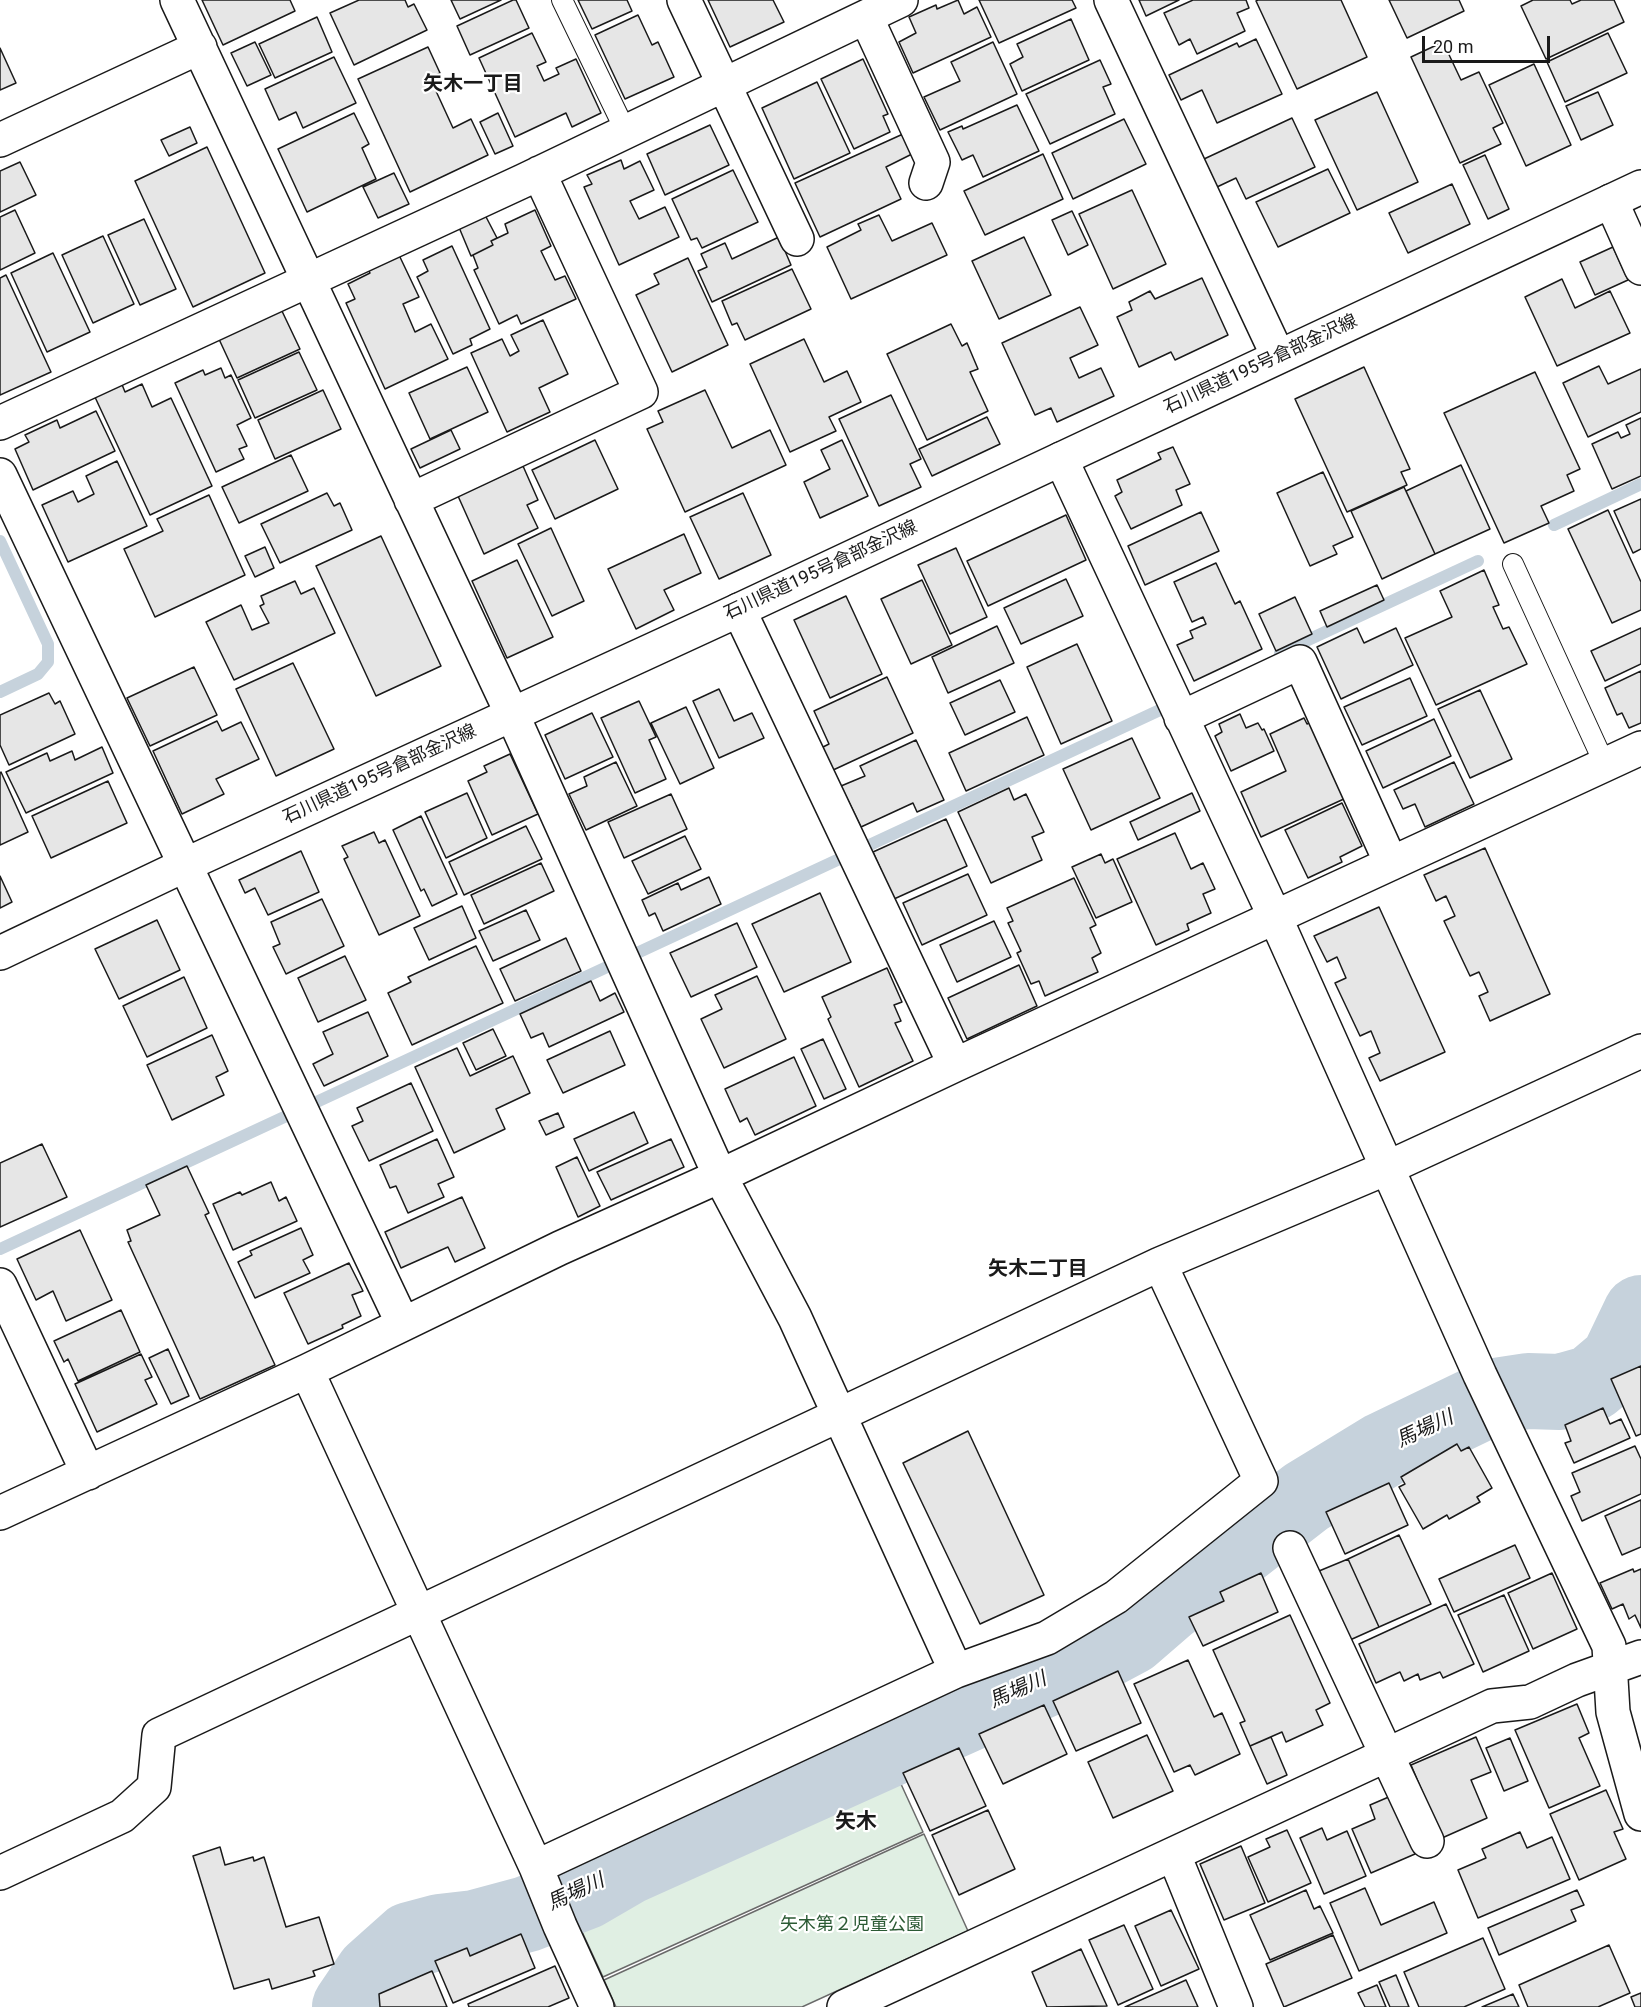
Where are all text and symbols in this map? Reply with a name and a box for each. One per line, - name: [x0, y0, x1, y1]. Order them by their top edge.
- scale bar: [1425, 24, 1552, 62]
- text: 20 m: [1433, 36, 1473, 57]
- district label: 矢木一丁目: [423, 73, 523, 97]
- street label: 石川県道195号倉部金沢線: [1161, 311, 1361, 419]
- street label: 石川県道195号倉部金沢線: [721, 517, 921, 625]
- street label: 石川県道195号倉部金沢線: [280, 721, 480, 829]
- district label: 矢木二丁目: [988, 1258, 1088, 1282]
- water label: 馬場川: [1393, 1406, 1457, 1454]
- water label: 馬場川: [986, 1668, 1050, 1714]
- district label: 矢木: [835, 1810, 877, 1836]
- water label: 馬場川: [544, 1869, 608, 1917]
- park label: 矢木第２児童公園: [780, 1914, 924, 1936]

